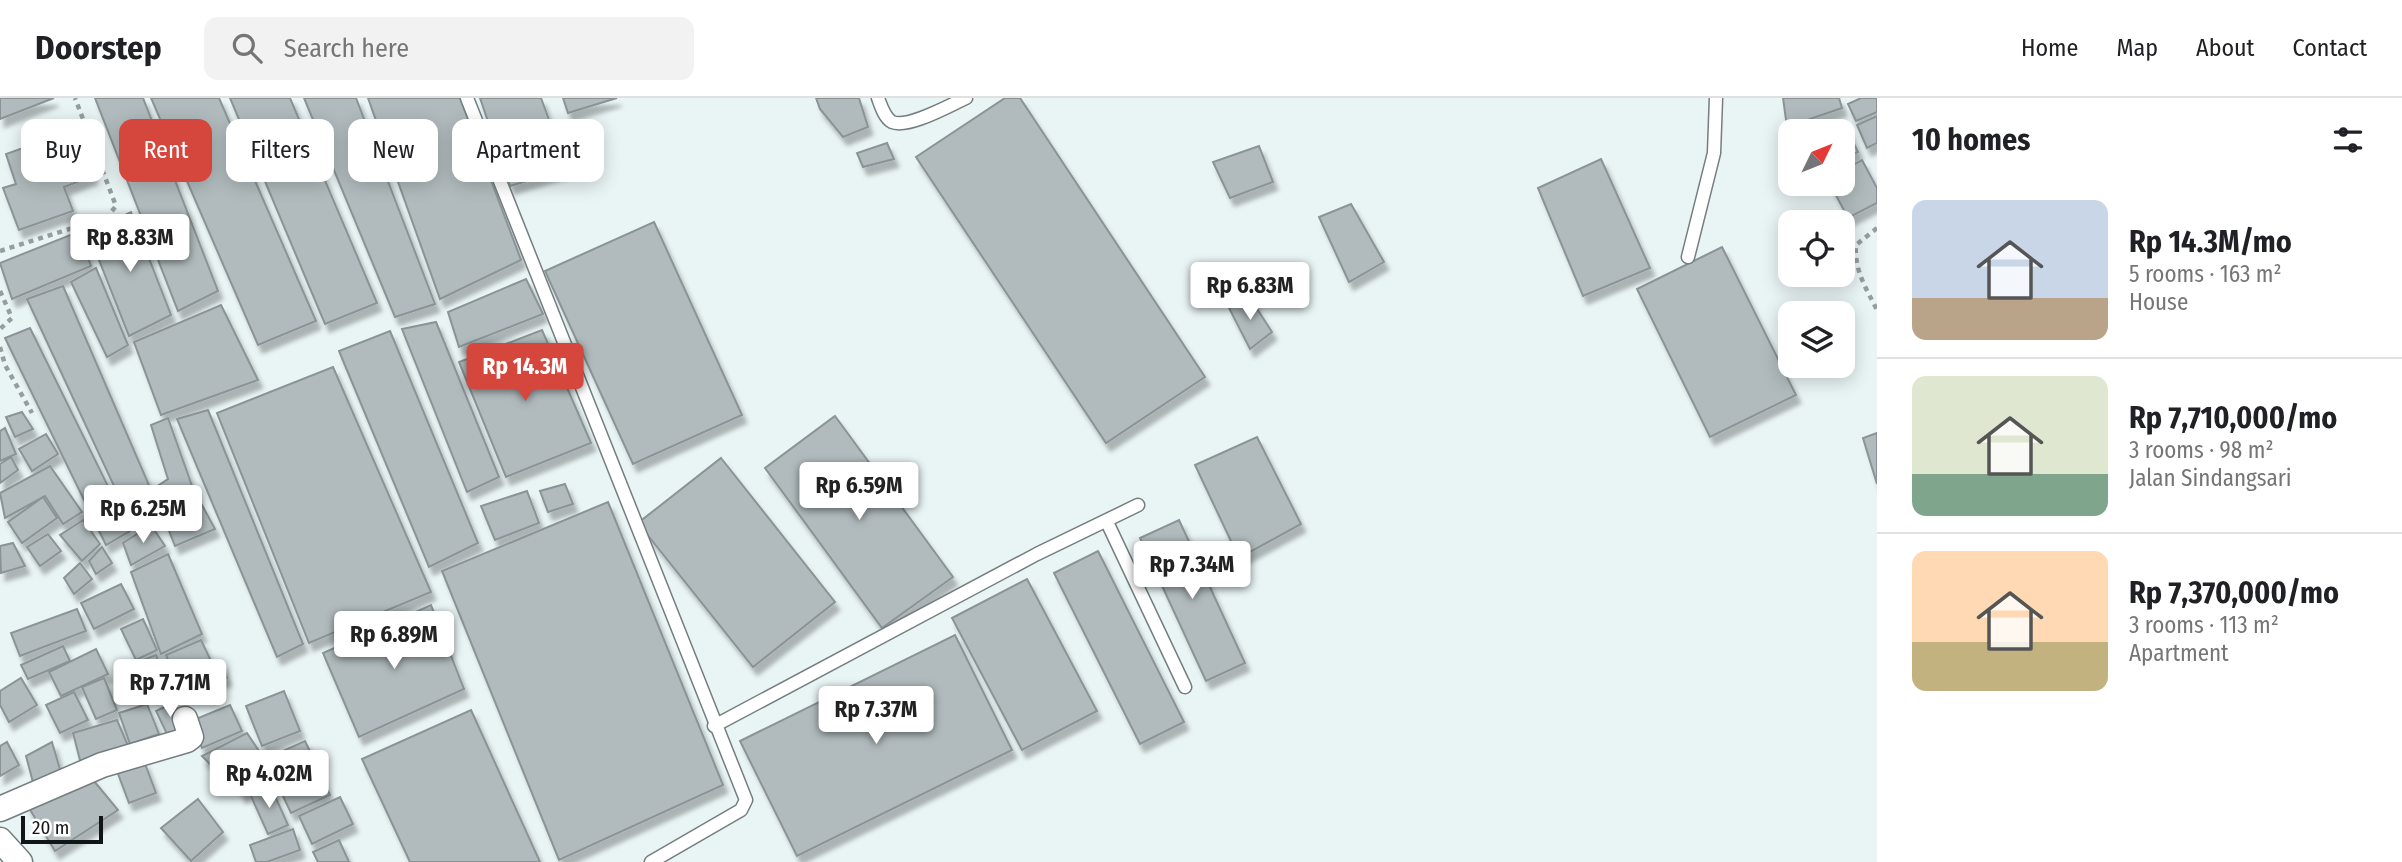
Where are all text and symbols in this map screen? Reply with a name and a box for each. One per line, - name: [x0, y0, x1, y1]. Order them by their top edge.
- search box: [204, 17, 694, 80]
- text: Doorstep: [35, 28, 162, 68]
- icon: search: [228, 29, 266, 67]
- text: Search here: [284, 33, 409, 64]
- text: Home: [2021, 34, 2078, 62]
- text: Map: [2116, 34, 2158, 62]
- text: About: [2196, 34, 2254, 62]
- text: Contact: [2292, 34, 2367, 62]
- chip: Buy: [21, 119, 105, 182]
- chip: Rent: [119, 119, 212, 182]
- chip: Filters: [226, 119, 334, 182]
- chip: New: [348, 119, 438, 182]
- chip: Apartment: [452, 119, 604, 182]
- north arrow: [1778, 119, 1855, 196]
- map controls: [1778, 119, 1855, 378]
- icon: filters: [2329, 121, 2367, 159]
- text: 10 homes: [1912, 122, 2030, 158]
- button: locate: [1778, 210, 1855, 287]
- pin: Rp 8.83M: [58, 214, 202, 274]
- text: Rp 8.83M: [86, 223, 174, 251]
- text: Rp 14.3M/mo: [2129, 224, 2292, 260]
- icon: home: [1968, 228, 2052, 312]
- text: 5 rooms · 163 m²: [2129, 260, 2282, 288]
- pin: Rp 6.83M: [1178, 262, 1322, 322]
- text: Rp 6.83M: [1206, 271, 1294, 299]
- text: House: [2129, 288, 2188, 316]
- button: layers: [1778, 301, 1855, 378]
- pin: Rp 14.3M: [453, 344, 597, 403]
- text: Rp 14.3M: [483, 352, 567, 380]
- text: Rp 7,710,000/mo: [2129, 400, 2337, 436]
- icon: home: [1968, 404, 2052, 488]
- text: 3 rooms · 98 m²: [2129, 436, 2274, 464]
- pin: Rp 6.59M: [787, 462, 931, 522]
- text: Jalan Sindangsari: [2129, 464, 2292, 492]
- text: Rp 6.59M: [815, 471, 903, 499]
- pin: Rp 6.25M: [71, 486, 215, 545]
- text: Rp 6.25M: [100, 494, 186, 522]
- pin: Rp 7.34M: [1120, 542, 1264, 601]
- text: Rp 7.34M: [1150, 550, 1234, 578]
- text: Rp 7,370,000/mo: [2129, 575, 2339, 611]
- icon: home: [1968, 579, 2052, 663]
- text: 3 rooms · 113 m²: [2129, 611, 2279, 639]
- pin: Rp 6.89M: [322, 612, 466, 671]
- text: Rp 6.89M: [350, 620, 438, 648]
- text: Apartment: [2129, 639, 2229, 667]
- pin: Rp 7.71M: [98, 660, 242, 719]
- text: Rp 7.71M: [129, 668, 211, 696]
- pin: Rp 7.37M: [804, 686, 948, 746]
- text: Rp 7.37M: [835, 695, 917, 723]
- pin: Rp 4.02M: [197, 750, 341, 810]
- text: Rp 4.02M: [226, 759, 312, 787]
- scale bar: [21, 813, 103, 845]
- text: 20 m: [32, 816, 69, 839]

